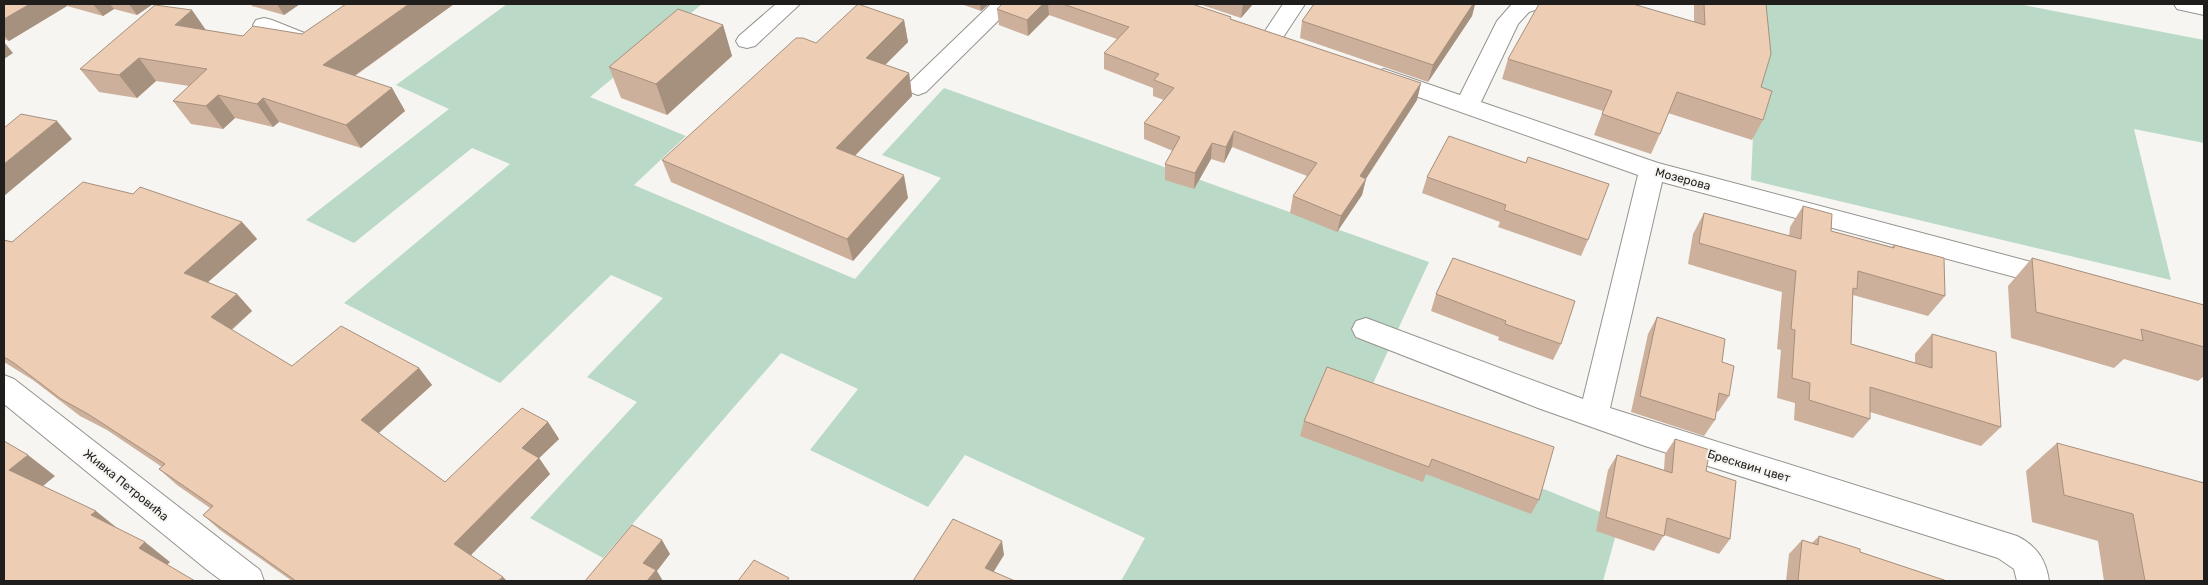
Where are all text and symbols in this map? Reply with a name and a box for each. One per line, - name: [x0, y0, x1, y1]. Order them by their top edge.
- street label: Мозерова: [1654, 165, 1712, 193]
- street label: Живка Петровића: [81, 446, 171, 524]
- street label: Бресквин цвет: [1706, 447, 1792, 485]

